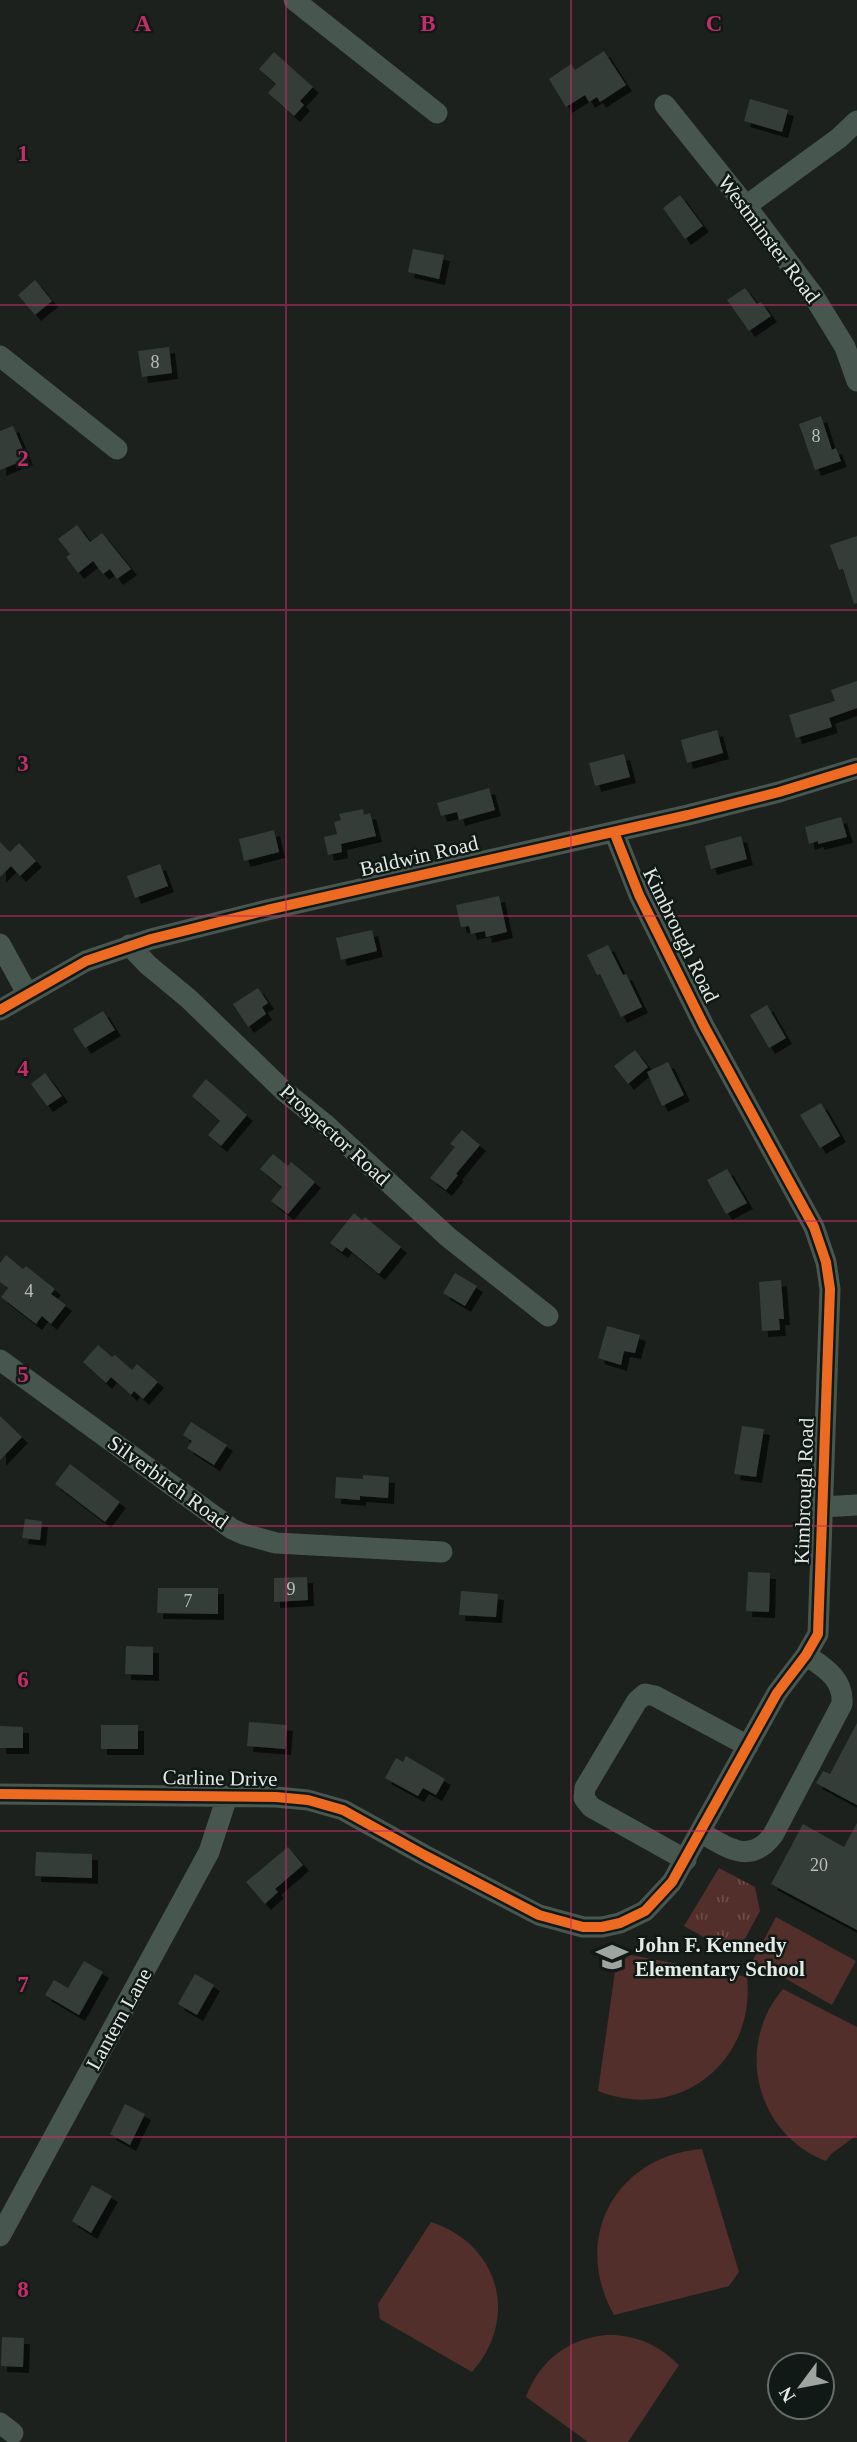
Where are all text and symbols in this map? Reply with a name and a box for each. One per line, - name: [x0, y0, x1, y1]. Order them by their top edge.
- text: A: [135, 11, 152, 36]
- text: B: [420, 11, 436, 36]
- text: C: [706, 11, 722, 36]
- text: 1: [17, 141, 29, 166]
- street label: Westminster Road: [713, 170, 825, 308]
- house number: 8: [151, 352, 160, 372]
- house number: 8: [812, 426, 821, 446]
- text: 2: [17, 446, 29, 471]
- text: 3: [17, 751, 29, 776]
- street label: Baldwin Road: [357, 831, 481, 881]
- street label: Kimbrough Road: [638, 864, 724, 1007]
- text: 4: [17, 1056, 29, 1081]
- street label: Prospector Road: [275, 1079, 395, 1191]
- house number: 4: [25, 1281, 34, 1301]
- text: 5: [17, 1362, 29, 1387]
- street label: Kimbrough Road: [789, 1417, 819, 1565]
- street label: Silverbirch Road: [103, 1430, 233, 1534]
- house number: 9: [287, 1579, 296, 1599]
- house number: 7: [184, 1591, 193, 1611]
- text: 6: [17, 1667, 29, 1692]
- street label: Carline Drive: [162, 1765, 278, 1791]
- house number: 20: [810, 1855, 828, 1875]
- place label: John F. Kennedy Elementary School: [635, 1933, 805, 1981]
- school or university icon: John F. Kennedy Elementary School: [595, 1940, 629, 1974]
- street label: Lantern Lane: [81, 1964, 157, 2074]
- text: 7: [17, 1972, 29, 1997]
- text: 8: [17, 2277, 29, 2302]
- north arrow: [766, 2351, 836, 2421]
- text: N: [774, 2383, 800, 2406]

